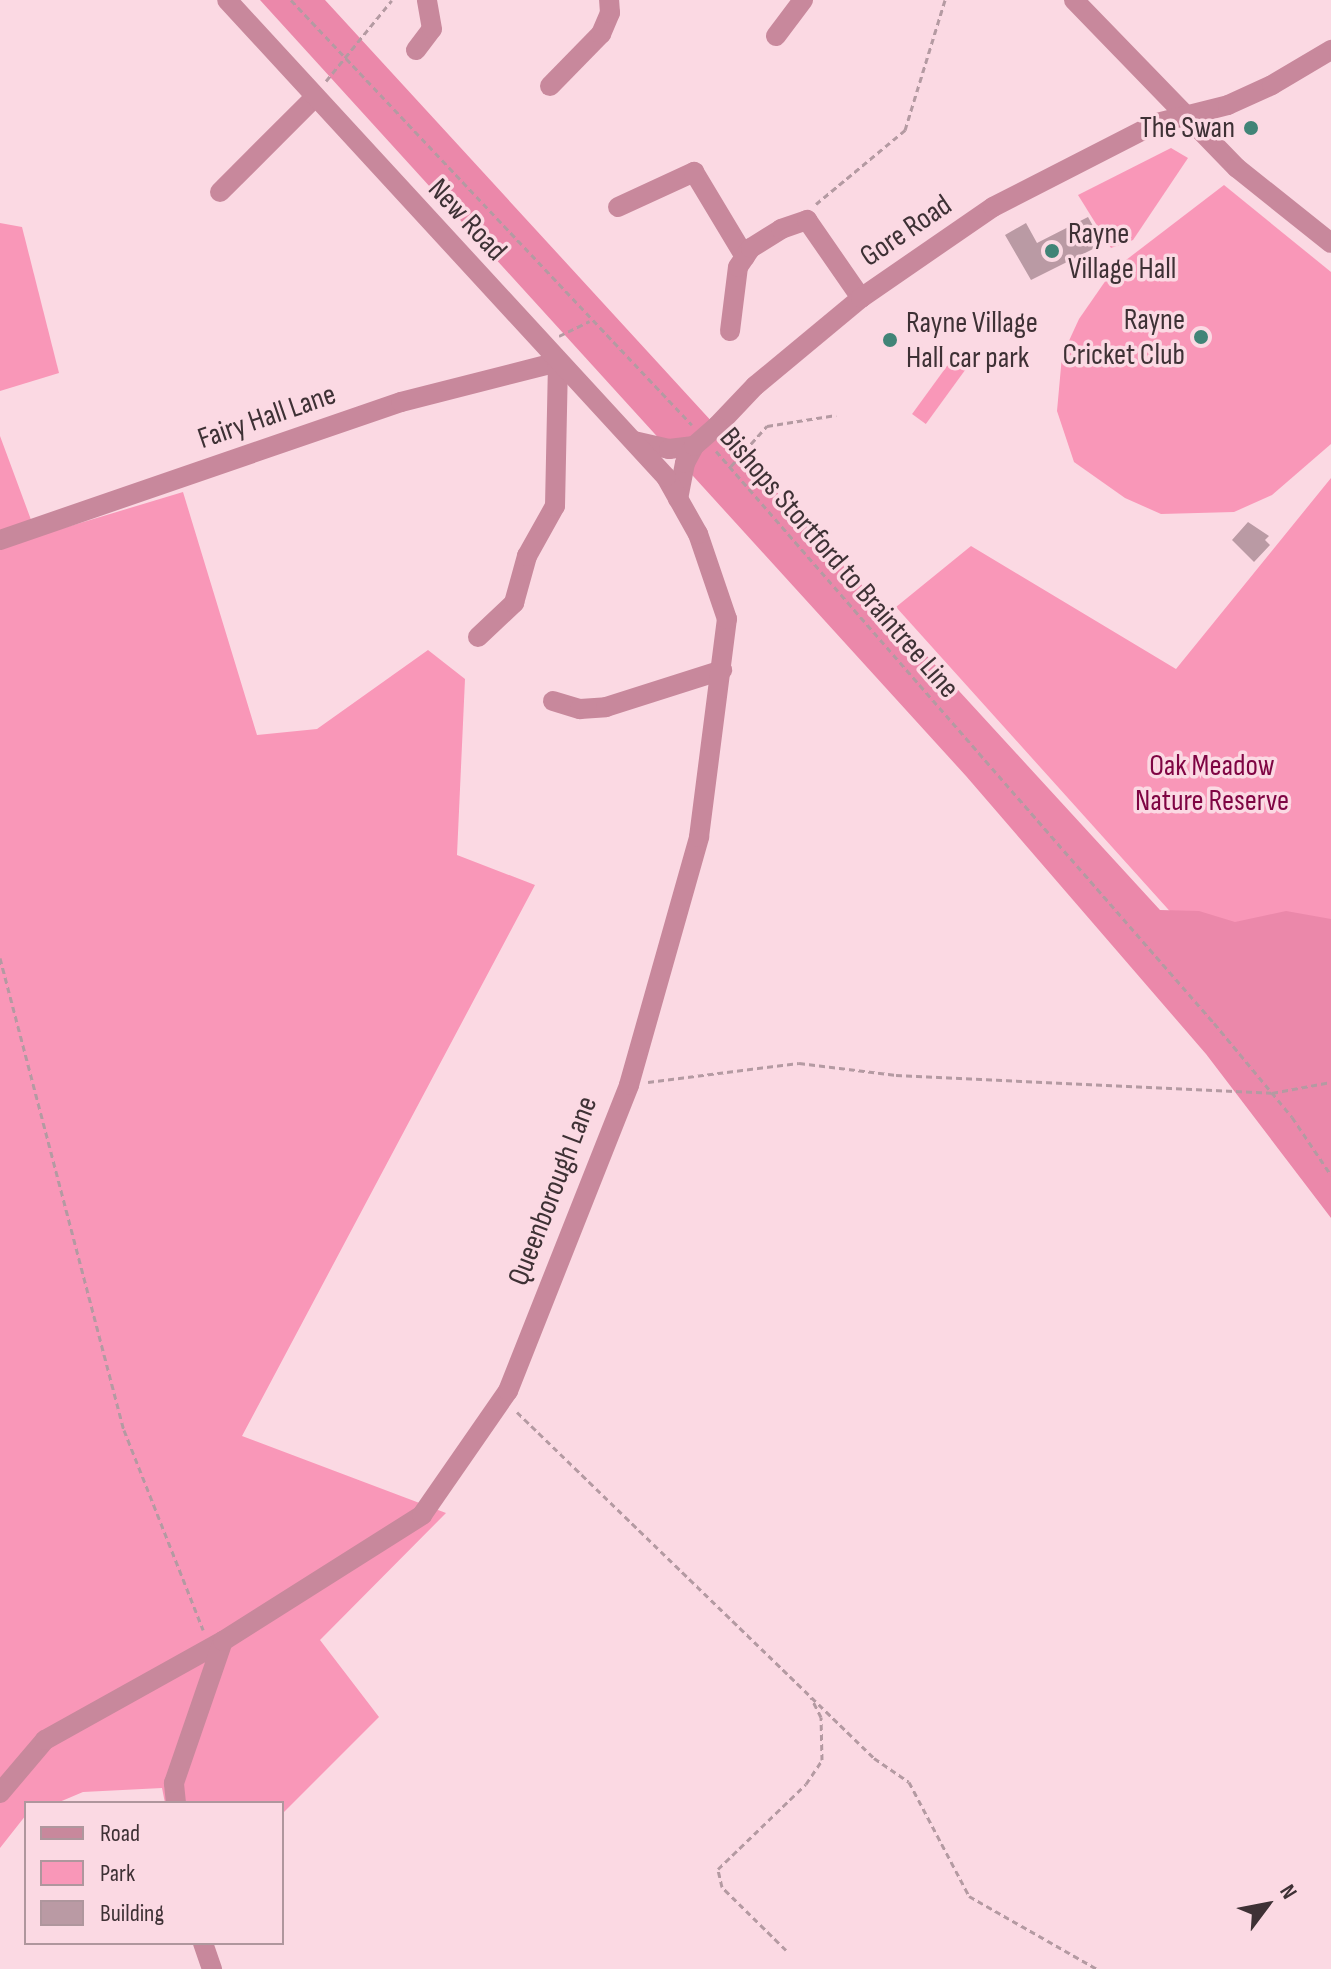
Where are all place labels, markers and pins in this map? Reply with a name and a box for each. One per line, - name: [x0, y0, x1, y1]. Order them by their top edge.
- place label: The Swan: [1140, 110, 1235, 146]
- marker: The Swan: [1242, 119, 1260, 137]
- place label: Rayne Village Hall: [1068, 216, 1176, 286]
- marker: Rayne Village Hall: [1043, 242, 1061, 260]
- place label: Rayne Cricket Club: [1062, 302, 1185, 372]
- place label: Rayne Village Hall car park: [906, 305, 1038, 376]
- marker: Rayne Cricket Club: [1192, 328, 1210, 346]
- marker: Rayne Village Hall car park: [881, 331, 899, 349]

